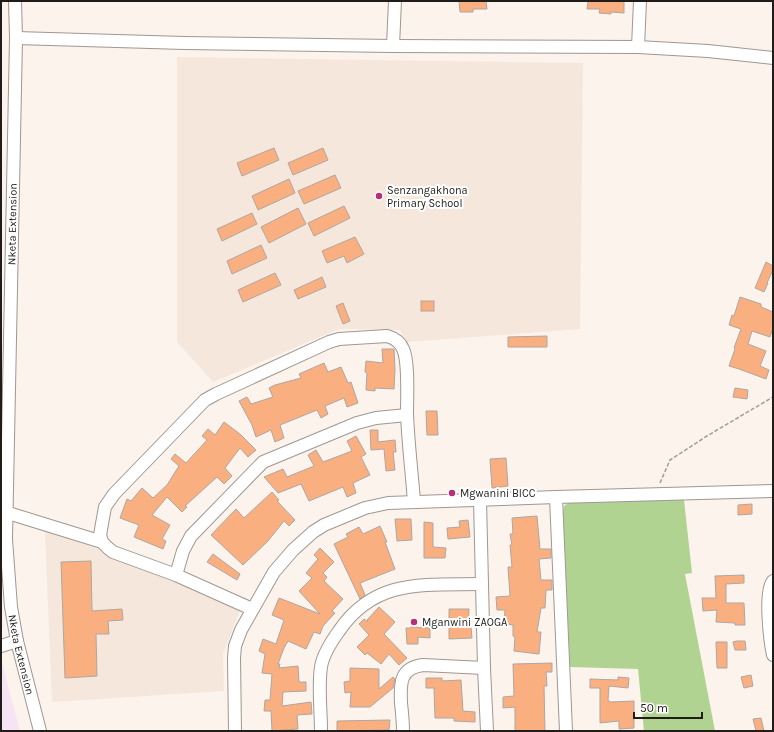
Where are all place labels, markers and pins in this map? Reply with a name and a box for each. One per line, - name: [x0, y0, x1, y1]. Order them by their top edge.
- place label: Senzangakhona Primary School: [387, 184, 468, 210]
- marker: Senzangakhona Primary School: [374, 191, 384, 201]
- place label: Mgwanini BICC: [460, 487, 536, 500]
- marker: Mgwanini BICC: [447, 488, 457, 498]
- place label: Mganwini ZAOGA: [422, 616, 508, 629]
- marker: Mganwini ZAOGA: [409, 617, 419, 627]

